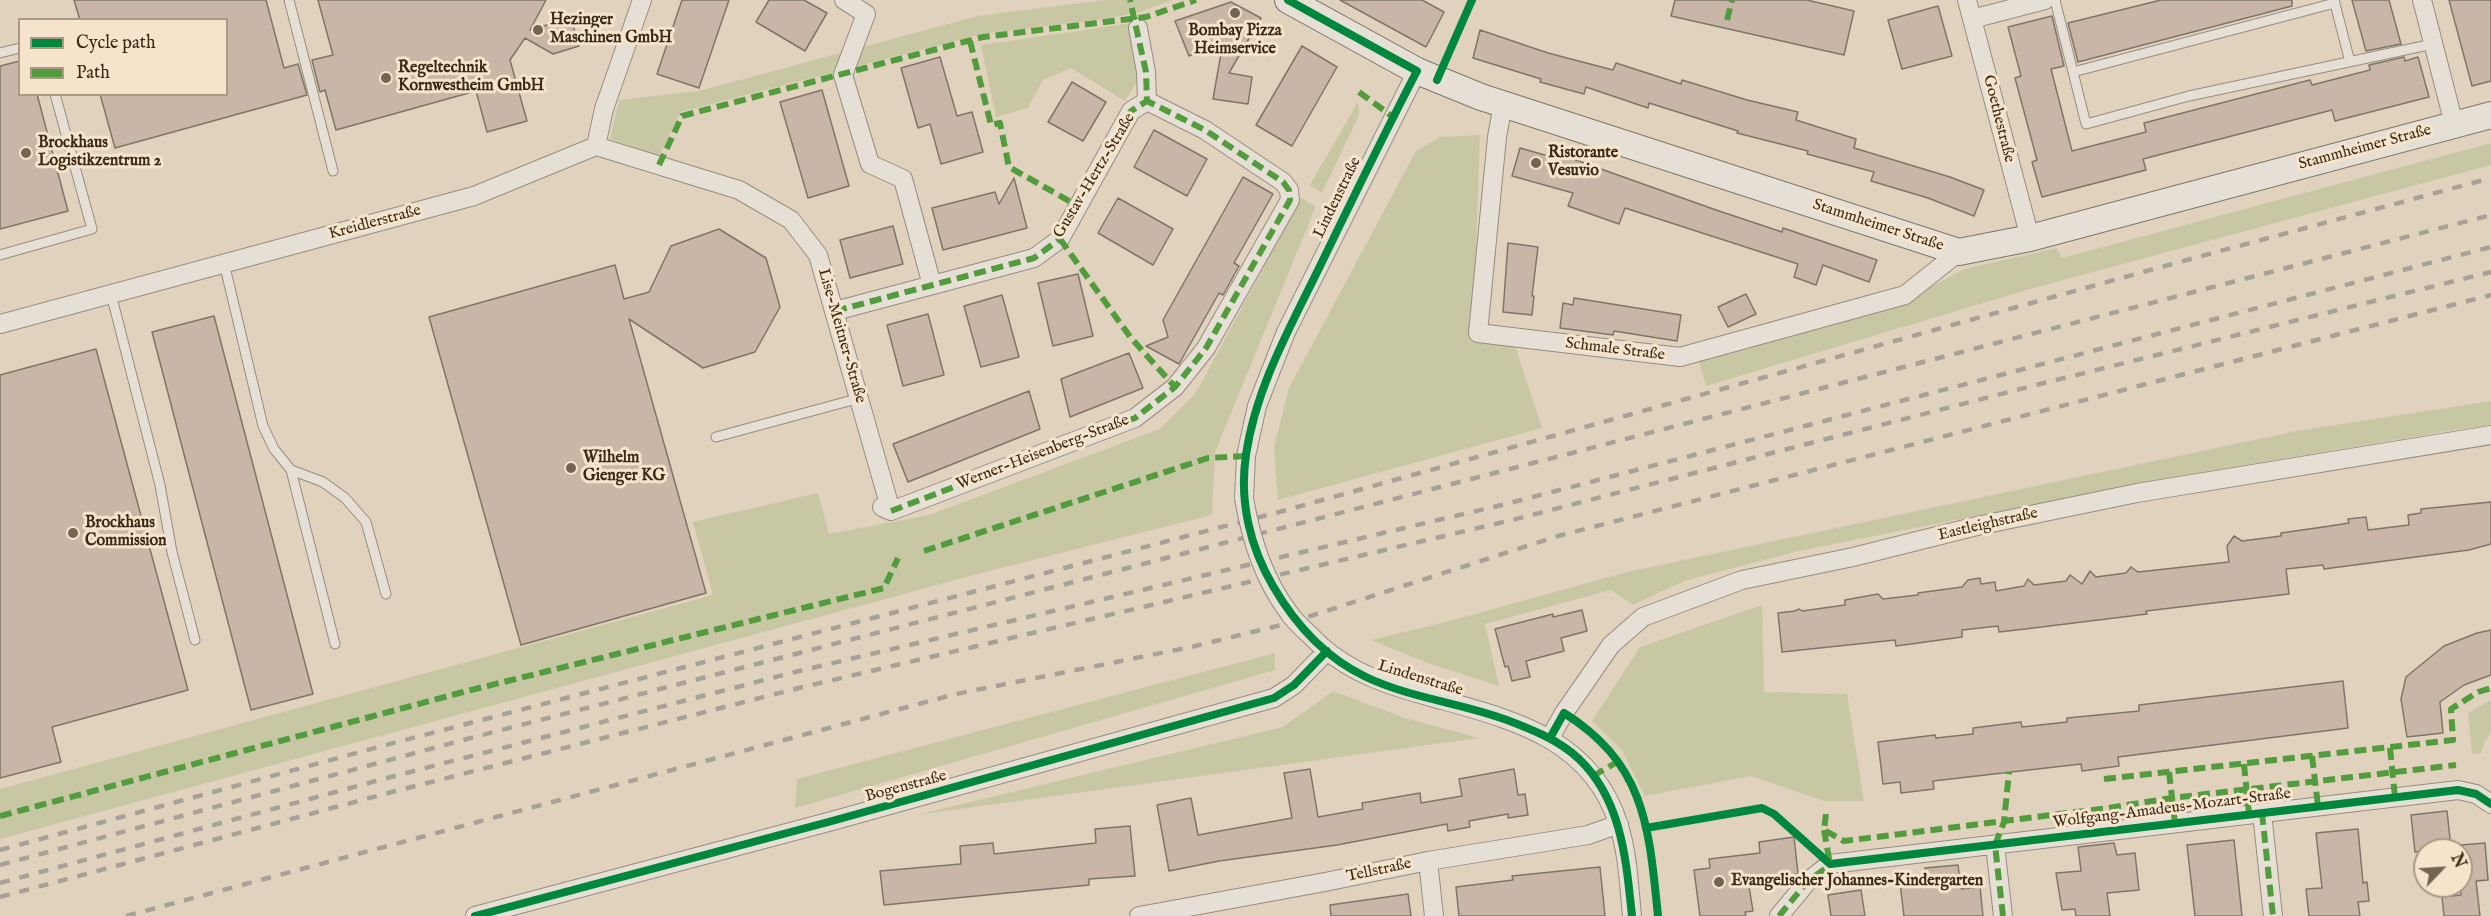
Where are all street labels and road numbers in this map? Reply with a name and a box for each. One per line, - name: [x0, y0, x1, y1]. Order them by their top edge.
- street label: Goethestraße: [1978, 73, 2018, 165]
- street label: Gustav-Hertz-Straße: [1050, 110, 1140, 242]
- street label: Stammheimer Straße: [2297, 121, 2433, 175]
- street label: Lindenstraße: [1310, 154, 1366, 242]
- street label: Stammheimer Straße: [1810, 196, 1946, 256]
- street label: Kreidlerstraße: [327, 201, 423, 245]
- street label: Lise-Meitner-Straße: [813, 266, 869, 406]
- street label: Schmale Straße: [1564, 334, 1666, 366]
- street label: Werner-Heisenberg-Straße: [954, 411, 1132, 495]
- street label: Eastleighstraße: [1936, 504, 2040, 546]
- street label: Lindenstraße: [1375, 657, 1465, 701]
- street label: Bogenstraße: [863, 767, 949, 807]
- street label: Wolfgang-Amadeus-Mozart-Straße: [2052, 785, 2292, 833]
- street label: Tellstraße: [1345, 855, 1413, 887]

